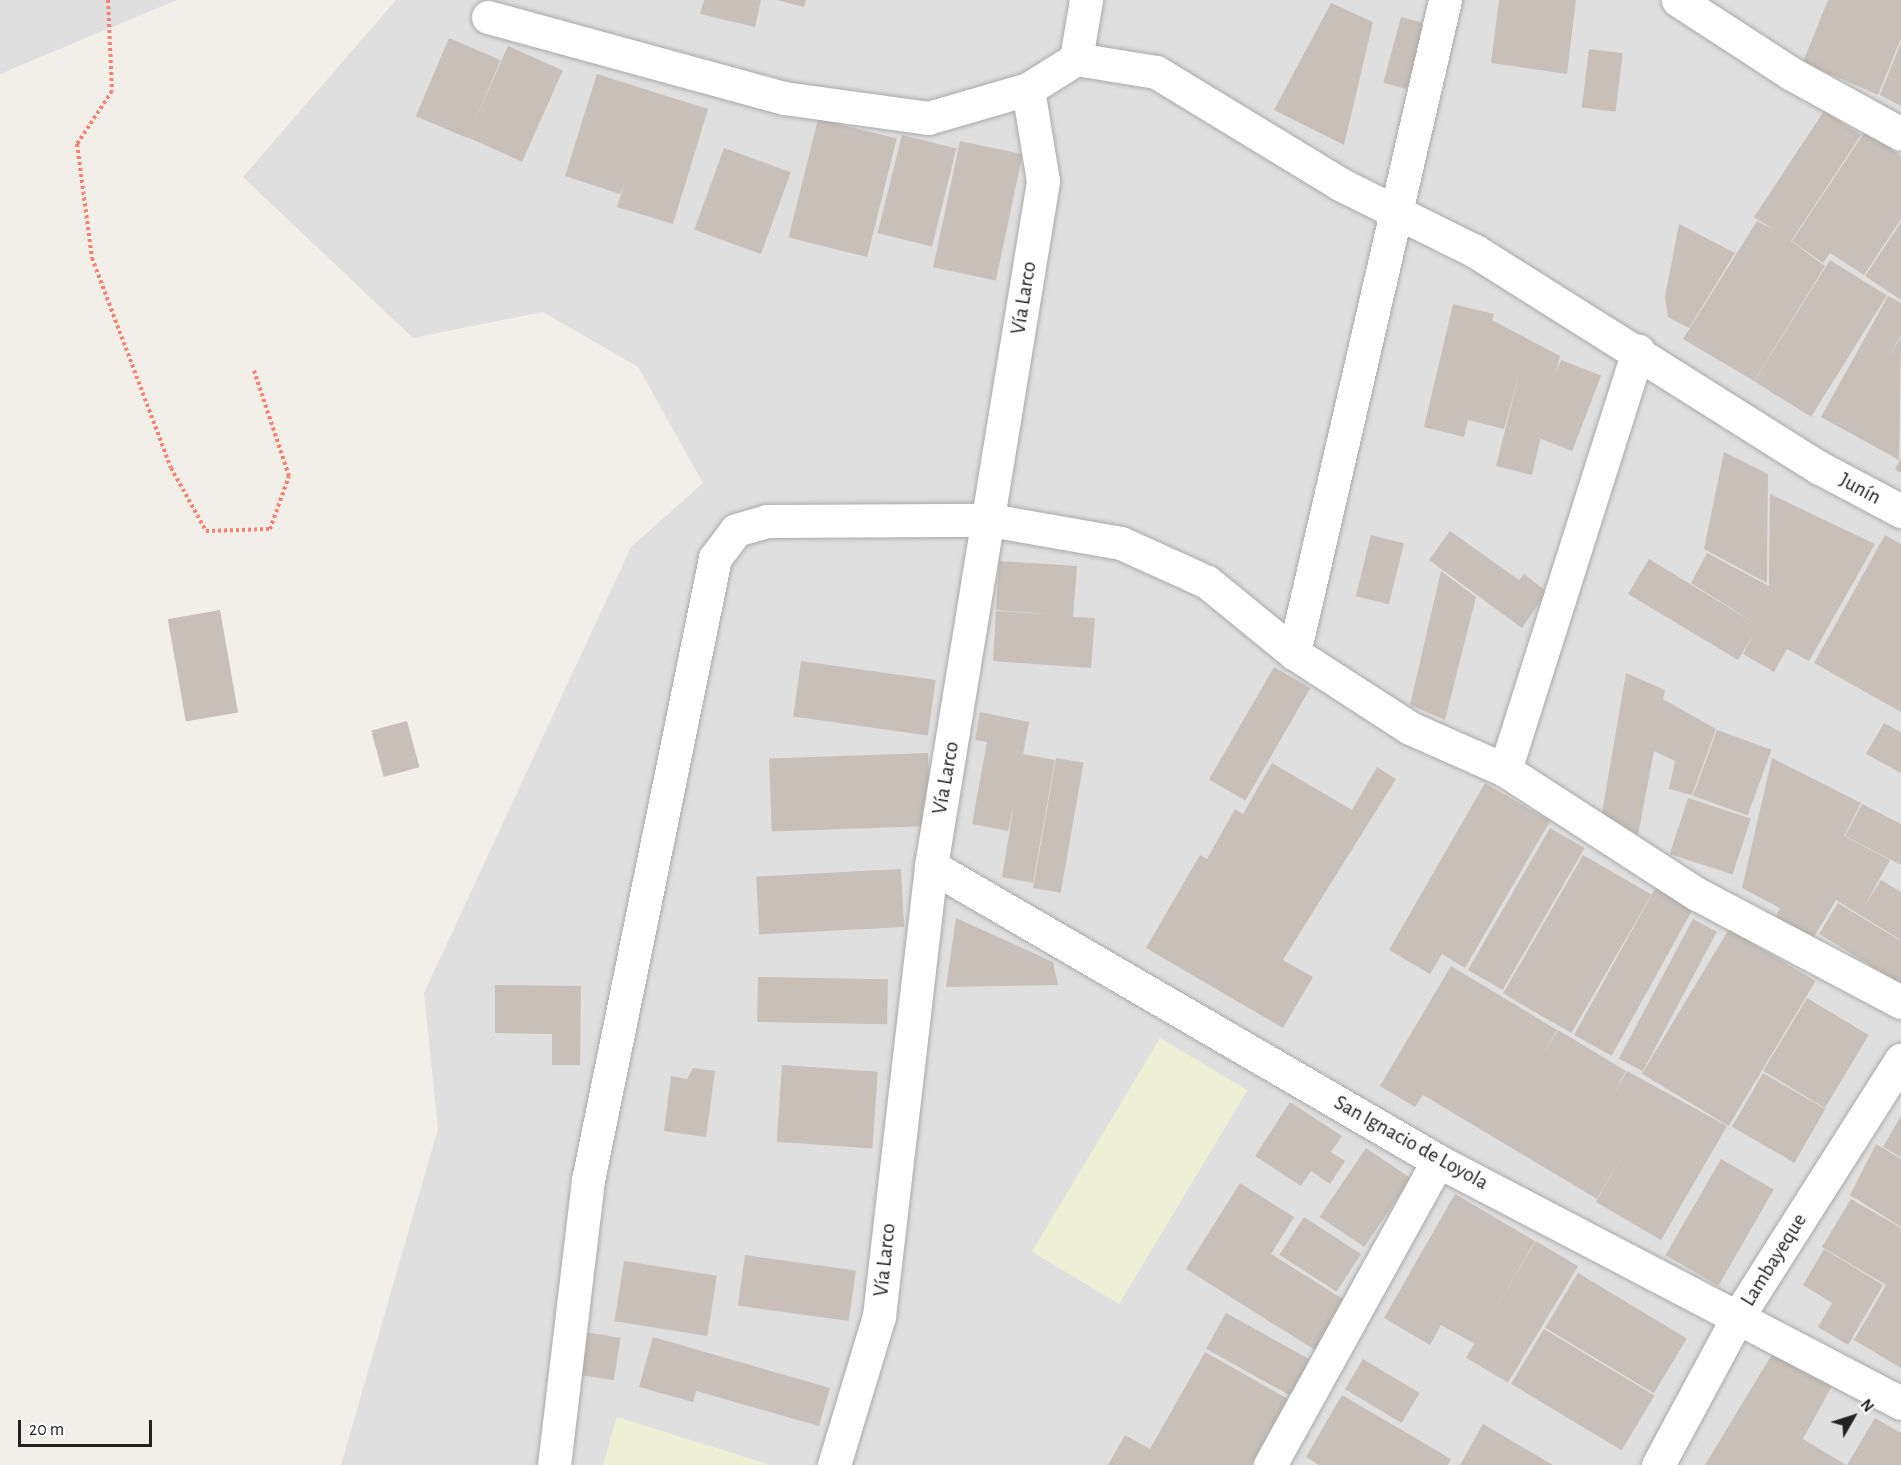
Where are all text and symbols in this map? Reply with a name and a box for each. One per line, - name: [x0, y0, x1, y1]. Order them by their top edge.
- street label: Vía Larco: [1006, 260, 1042, 336]
- street label: Junín: [1835, 468, 1885, 510]
- street label: Vía Larco: [927, 740, 965, 816]
- street label: San Ignacio de Loyola: [1329, 1090, 1493, 1196]
- street label: Lambayeque: [1736, 1209, 1812, 1311]
- street label: Vía Larco: [869, 1222, 901, 1298]
- north arrow: [1823, 1387, 1883, 1447]
- text: N: [1857, 1396, 1877, 1415]
- scale bar: [21, 1408, 154, 1446]
- text: 20 m: [29, 1421, 64, 1439]

